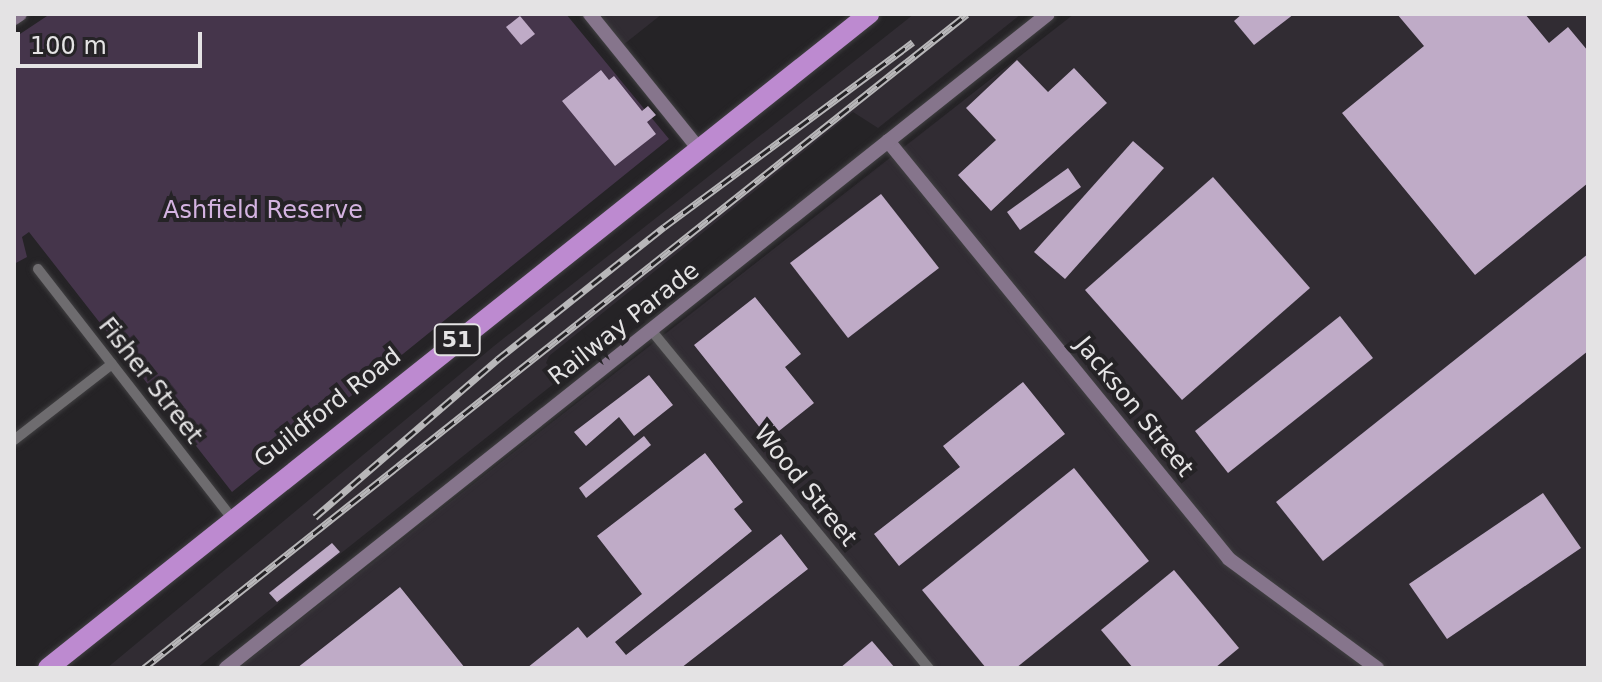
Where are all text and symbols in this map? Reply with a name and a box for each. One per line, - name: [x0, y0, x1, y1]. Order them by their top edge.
- scale bar: [20, 16, 206, 66]
- text: 100 m: [30, 32, 107, 60]
- park label: Ashfield Reserve: [163, 197, 363, 225]
- street label: Railway Parade: [543, 256, 705, 392]
- street label: Fisher Street: [92, 312, 208, 450]
- road number: 51: [433, 322, 481, 358]
- street label: Jackson Street: [1069, 331, 1199, 483]
- street label: Guildford Road: [249, 342, 407, 474]
- street label: Wood Street: [747, 420, 863, 552]

